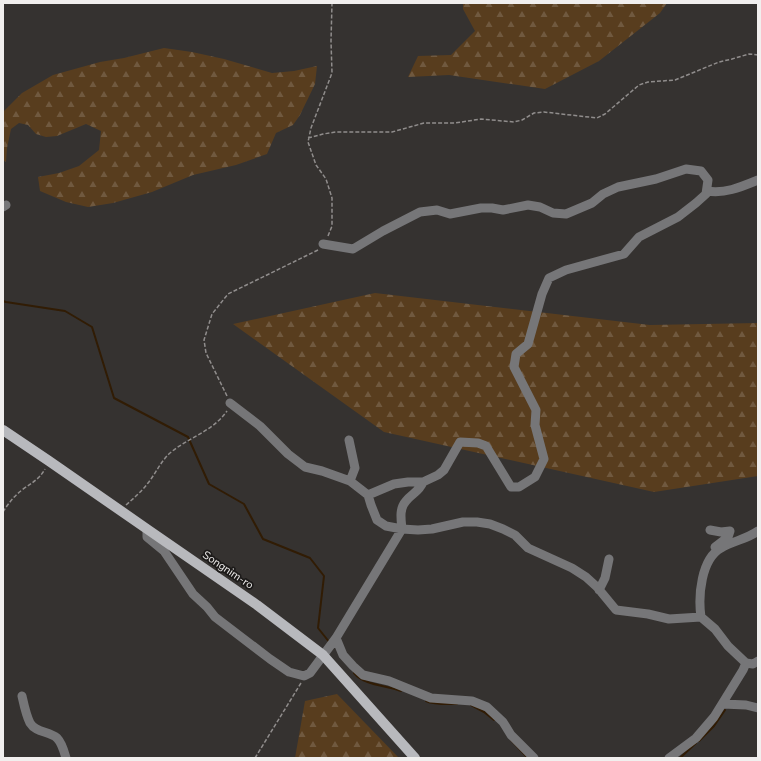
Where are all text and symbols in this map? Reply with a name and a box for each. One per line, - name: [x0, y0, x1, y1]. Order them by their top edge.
- street label: Songnim-ro: [200, 547, 256, 593]

